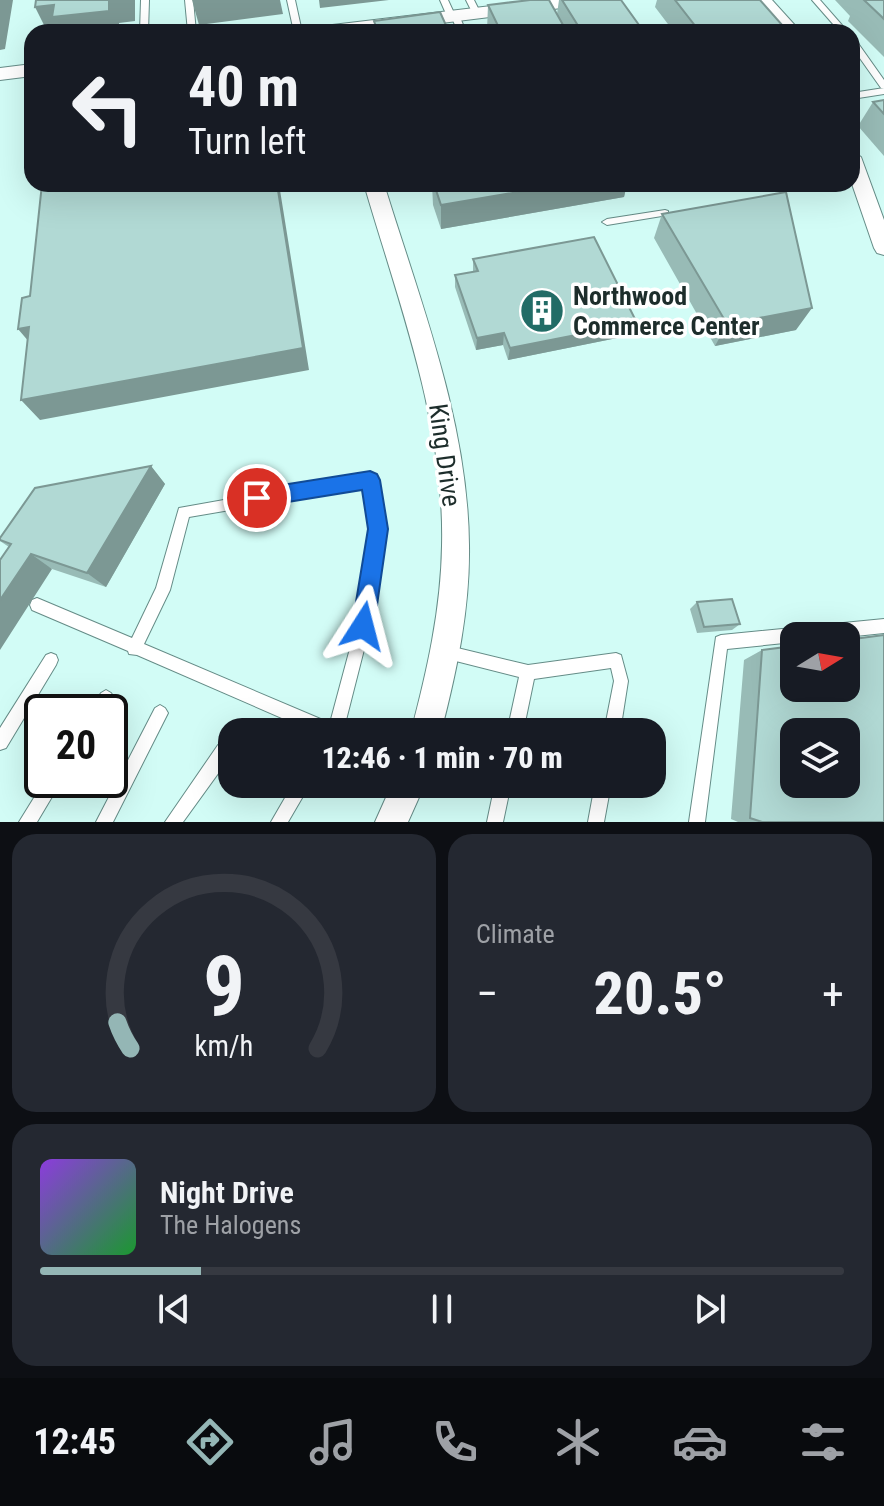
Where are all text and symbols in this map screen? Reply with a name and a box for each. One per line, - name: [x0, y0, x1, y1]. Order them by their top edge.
- text: 40 m: [188, 54, 299, 120]
- icon: left: [56, 56, 160, 160]
- text: Turn left: [188, 121, 306, 163]
- place label: Northwood Commerce Center: [573, 281, 760, 341]
- building icon: Northwood Commerce Center: [518, 287, 566, 335]
- street label: King Drive: [423, 402, 467, 508]
- pin: [223, 464, 291, 532]
- icon: arrive: [235, 476, 279, 520]
- position arrow: [321, 584, 405, 668]
- north arrow: [780, 622, 860, 702]
- map controls: [780, 622, 860, 798]
- speed limit sign: 20: [24, 694, 128, 798]
- button: layers: [780, 718, 860, 798]
- text: 12:46 · 1 min · 70 m: [321, 740, 563, 775]
- text: Climate: [476, 919, 555, 949]
- text: 9: [203, 938, 245, 1035]
- text: 20.5°: [594, 958, 727, 1029]
- text: −: [476, 968, 498, 1020]
- text: +: [822, 968, 844, 1020]
- text: km/h: [195, 1029, 253, 1063]
- text: Night Drive: [160, 1175, 294, 1210]
- text: The Halogens: [160, 1210, 301, 1240]
- icon: previous: [152, 1287, 196, 1331]
- icon: pause: [420, 1287, 464, 1331]
- icon: next: [688, 1287, 732, 1331]
- icon: directions: [182, 1414, 238, 1470]
- icon: music: [305, 1414, 361, 1470]
- icon: phone: [427, 1414, 483, 1470]
- icon: climate: [550, 1414, 606, 1470]
- icon: car: [672, 1414, 728, 1470]
- icon: filters: [795, 1414, 851, 1470]
- text: 12:45: [33, 1421, 116, 1463]

